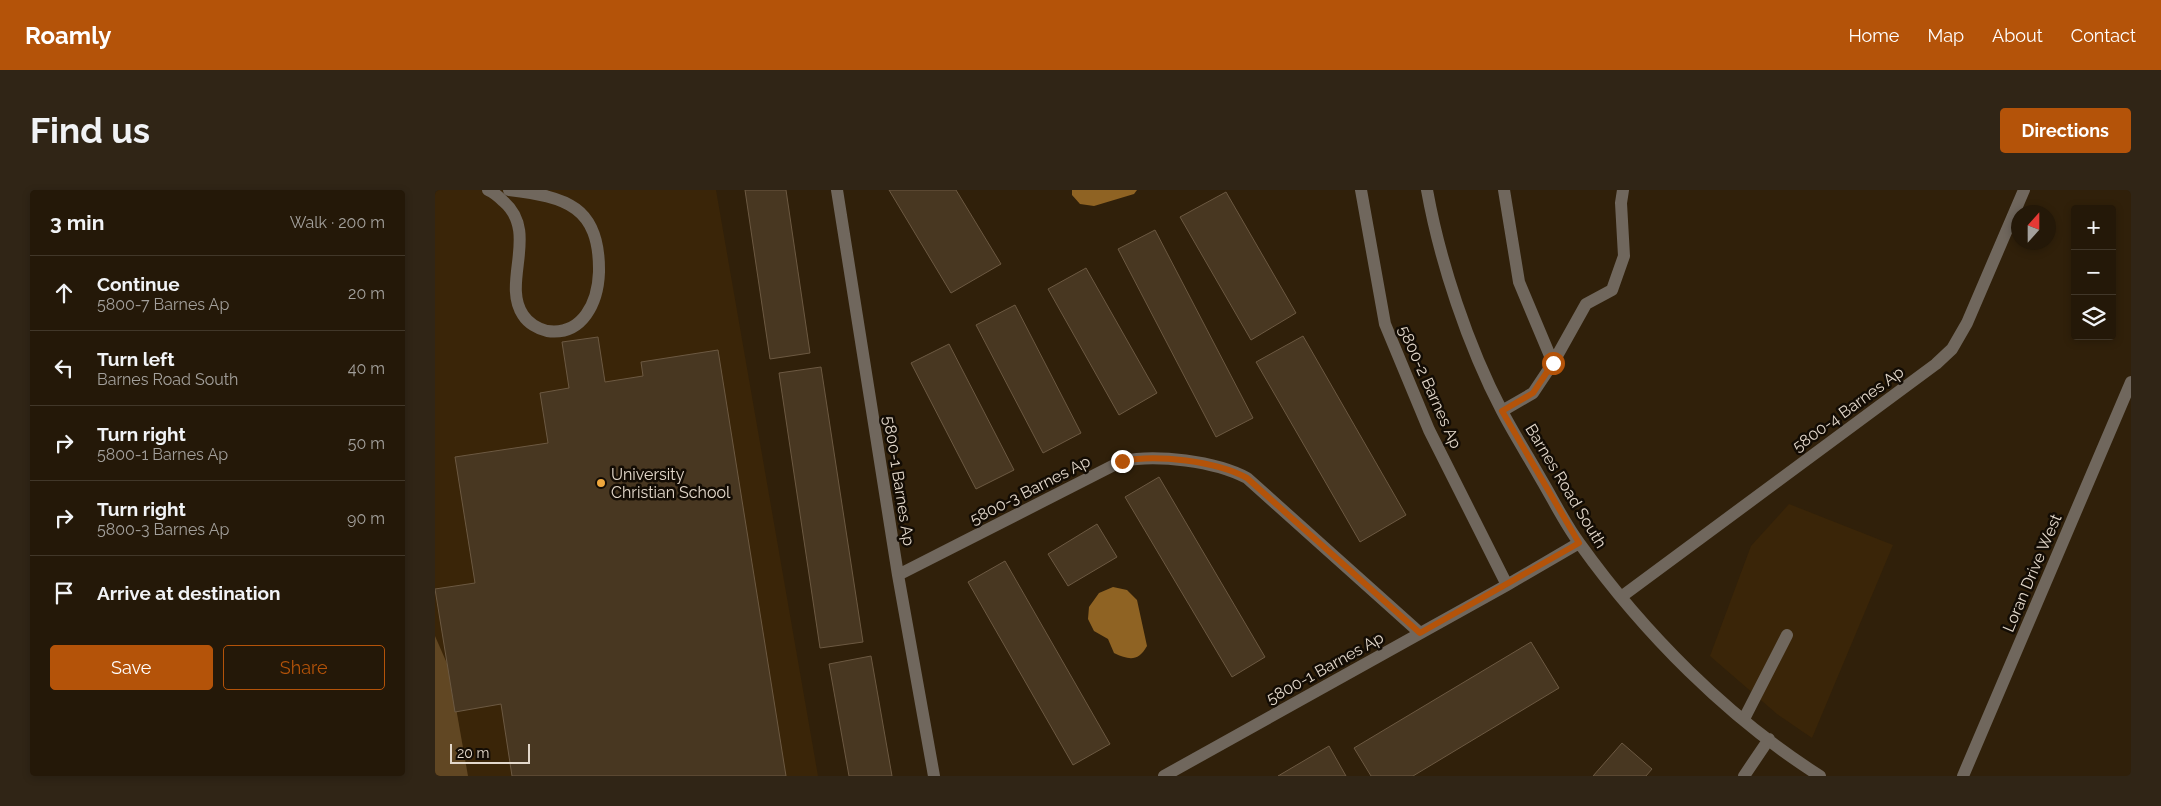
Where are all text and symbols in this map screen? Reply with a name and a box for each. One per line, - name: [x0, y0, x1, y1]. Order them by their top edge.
- text: Roamly: [25, 21, 111, 50]
- text: Home: [1848, 25, 1899, 46]
- text: Map: [1927, 25, 1964, 46]
- text: About: [1992, 25, 2043, 46]
- text: Contact: [2071, 25, 2136, 46]
- button: Directions: [2000, 108, 2131, 153]
- text: Find us: [30, 110, 150, 151]
- north arrow: [2011, 205, 2056, 250]
- map controls: [2071, 205, 2116, 340]
- button: +: [2071, 205, 2116, 250]
- text: 3 min: [50, 210, 104, 235]
- text: Walk · 200 m: [290, 213, 385, 232]
- button: −: [2071, 250, 2116, 295]
- text: Continue: [97, 273, 180, 295]
- icon: ahead: [50, 279, 78, 307]
- text: 20 m: [348, 284, 385, 303]
- text: 5800-7 Barnes Ap: [97, 295, 229, 314]
- button: layers: [2071, 295, 2116, 340]
- street label: 5800-2 Barnes Ap: [1394, 323, 1466, 452]
- text: Turn left: [97, 348, 174, 370]
- route start: [1542, 352, 1565, 375]
- icon: left: [50, 354, 78, 382]
- text: 40 m: [348, 359, 385, 378]
- street label: 5800-4 Barnes Ap: [1789, 362, 1907, 456]
- text: Barnes Road South: [97, 370, 238, 389]
- street label: 5800-1 Barnes Ap: [879, 415, 919, 547]
- street label: Barnes Road South: [1521, 421, 1611, 551]
- text: Turn right: [97, 423, 186, 445]
- icon: right: [50, 429, 78, 457]
- text: 50 m: [348, 434, 385, 453]
- text: 5800-1 Barnes Ap: [97, 445, 228, 464]
- route end: [1111, 450, 1134, 473]
- street label: 5800-3 Barnes Ap: [967, 451, 1093, 529]
- place label: University Christian School: [611, 465, 731, 502]
- marker: University Christian School: [595, 477, 607, 489]
- text: Turn right: [97, 498, 186, 520]
- icon: right: [50, 504, 78, 532]
- text: 90 m: [347, 509, 385, 528]
- street label: Loran Drive West: [1999, 511, 2066, 635]
- text: 5800-3 Barnes Ap: [97, 520, 229, 539]
- icon: arrive: [50, 579, 78, 607]
- text: Arrive at destination: [97, 582, 281, 604]
- street label: 5800-1 Barnes Ap: [1263, 628, 1387, 708]
- button: Save: [50, 645, 213, 690]
- button: Share: [223, 645, 385, 690]
- scale bar: [450, 741, 530, 764]
- text: 20 m: [457, 745, 489, 761]

